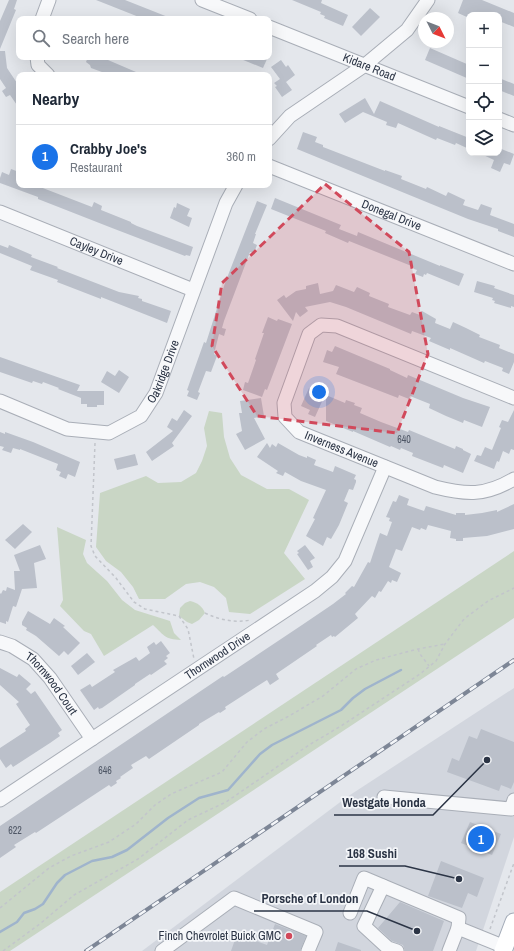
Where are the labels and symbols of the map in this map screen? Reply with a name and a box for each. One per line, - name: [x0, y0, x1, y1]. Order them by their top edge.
- north arrow: [418, 12, 454, 48]
- street label: Kidare Road: [341, 49, 398, 85]
- street label: Donegal Drive: [359, 196, 424, 234]
- street label: Cayley Drive: [67, 233, 126, 269]
- street label: Oakridge Drive: [143, 338, 183, 407]
- your location: [309, 382, 329, 402]
- street label: Inverness Avenue: [302, 427, 381, 471]
- house number: 640: [397, 433, 411, 446]
- street label: Thornwood Drive: [182, 628, 253, 683]
- street label: Thornwood Court: [22, 648, 81, 718]
- house number: 646: [98, 764, 112, 777]
- callout: Westgate Honda: [334, 790, 433, 815]
- text: Westgate Honda: [342, 794, 426, 811]
- house number: 622: [8, 824, 22, 837]
- pin: 1: [468, 824, 494, 854]
- callout: 168 Sushi: [339, 841, 405, 866]
- text: 168 Sushi: [347, 845, 397, 862]
- callout: Porsche of London: [254, 886, 367, 911]
- text: Porsche of London: [261, 890, 359, 907]
- place label: Finch Chevrolet Buick GMC: [159, 928, 281, 944]
- marker: Finch Chevrolet Buick GMC: [284, 931, 294, 941]

